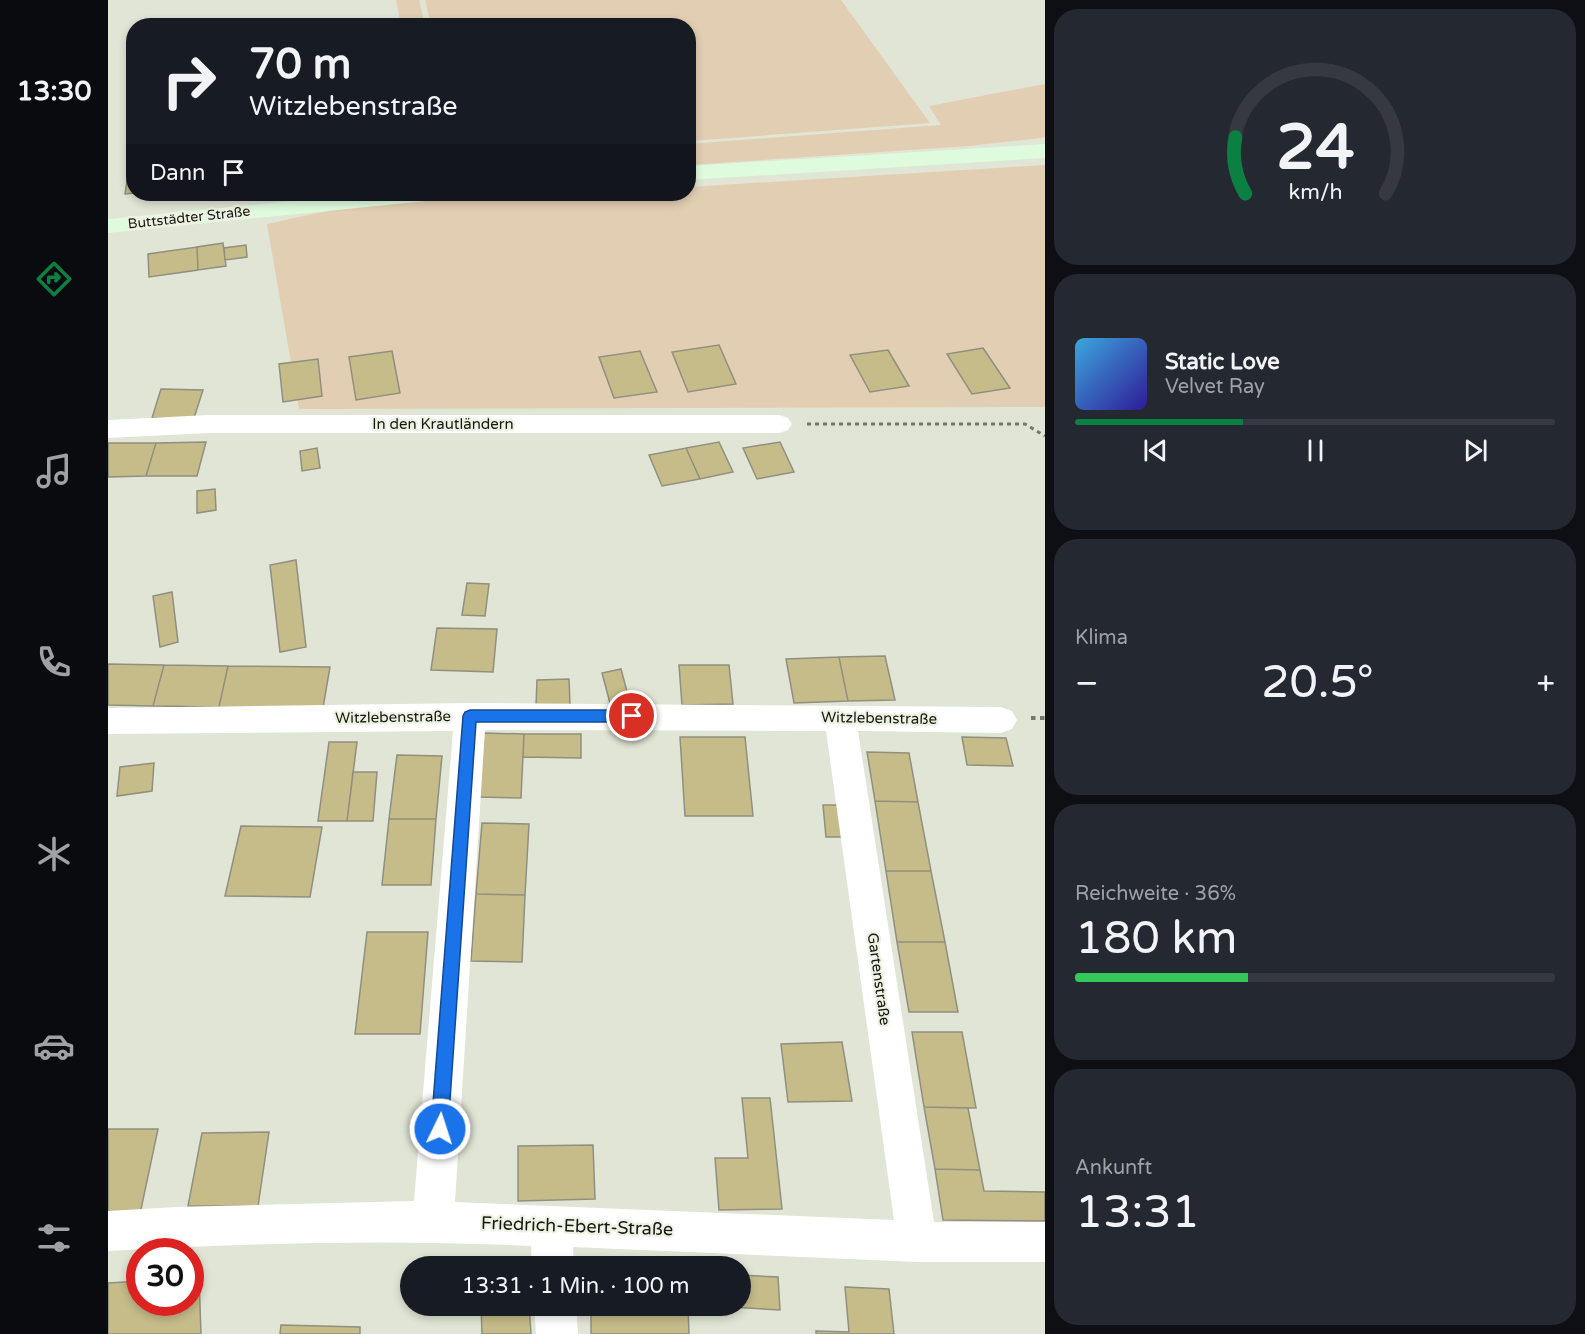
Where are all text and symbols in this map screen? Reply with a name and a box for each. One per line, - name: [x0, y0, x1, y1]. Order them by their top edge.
- text: 70 m: [249, 39, 351, 90]
- icon: right: [150, 42, 228, 120]
- text: 13:30: [17, 75, 91, 108]
- text: Witzlebenstraße: [249, 90, 458, 123]
- text: 24: [1276, 111, 1354, 186]
- icon: arrive: [217, 156, 250, 189]
- text: Dann: [150, 160, 205, 186]
- text: km/h: [1288, 179, 1342, 205]
- street label: Buttstädter Straße: [127, 203, 251, 232]
- icon: directions: [33, 258, 75, 300]
- text: Static Love: [1165, 349, 1280, 375]
- text: Velvet Ray: [1165, 375, 1265, 399]
- street label: In den Krautländern: [372, 415, 514, 433]
- icon: previous: [1139, 434, 1172, 467]
- icon: pause: [1299, 434, 1332, 467]
- icon: next: [1459, 434, 1492, 467]
- icon: music: [33, 450, 75, 492]
- text: Klima: [1075, 626, 1128, 650]
- icon: phone: [33, 641, 75, 683]
- text: 20.5°: [1261, 656, 1374, 710]
- text: −: [1075, 664, 1099, 703]
- text: +: [1536, 664, 1555, 703]
- pin: [606, 690, 657, 741]
- icon: arrive: [615, 699, 648, 732]
- street label: Witzlebenstraße: [335, 707, 451, 727]
- street label: Witzlebenstraße: [821, 708, 937, 728]
- icon: climate: [33, 833, 75, 875]
- text: Reichweite · 36%: [1075, 882, 1236, 906]
- text: 180 km: [1075, 912, 1237, 966]
- street label: Gartenstraße: [864, 931, 894, 1027]
- icon: car: [33, 1025, 75, 1067]
- position arrow: [408, 1097, 472, 1161]
- text: Ankunft: [1075, 1156, 1152, 1180]
- text: 13:31: [1075, 1186, 1200, 1240]
- street label: Friedrich-Ebert-Straße: [481, 1212, 673, 1240]
- icon: filters: [33, 1217, 75, 1259]
- speed limit sign: 30: [126, 1238, 204, 1316]
- text: 13:31 · 1 Min. · 100 m: [462, 1273, 689, 1299]

